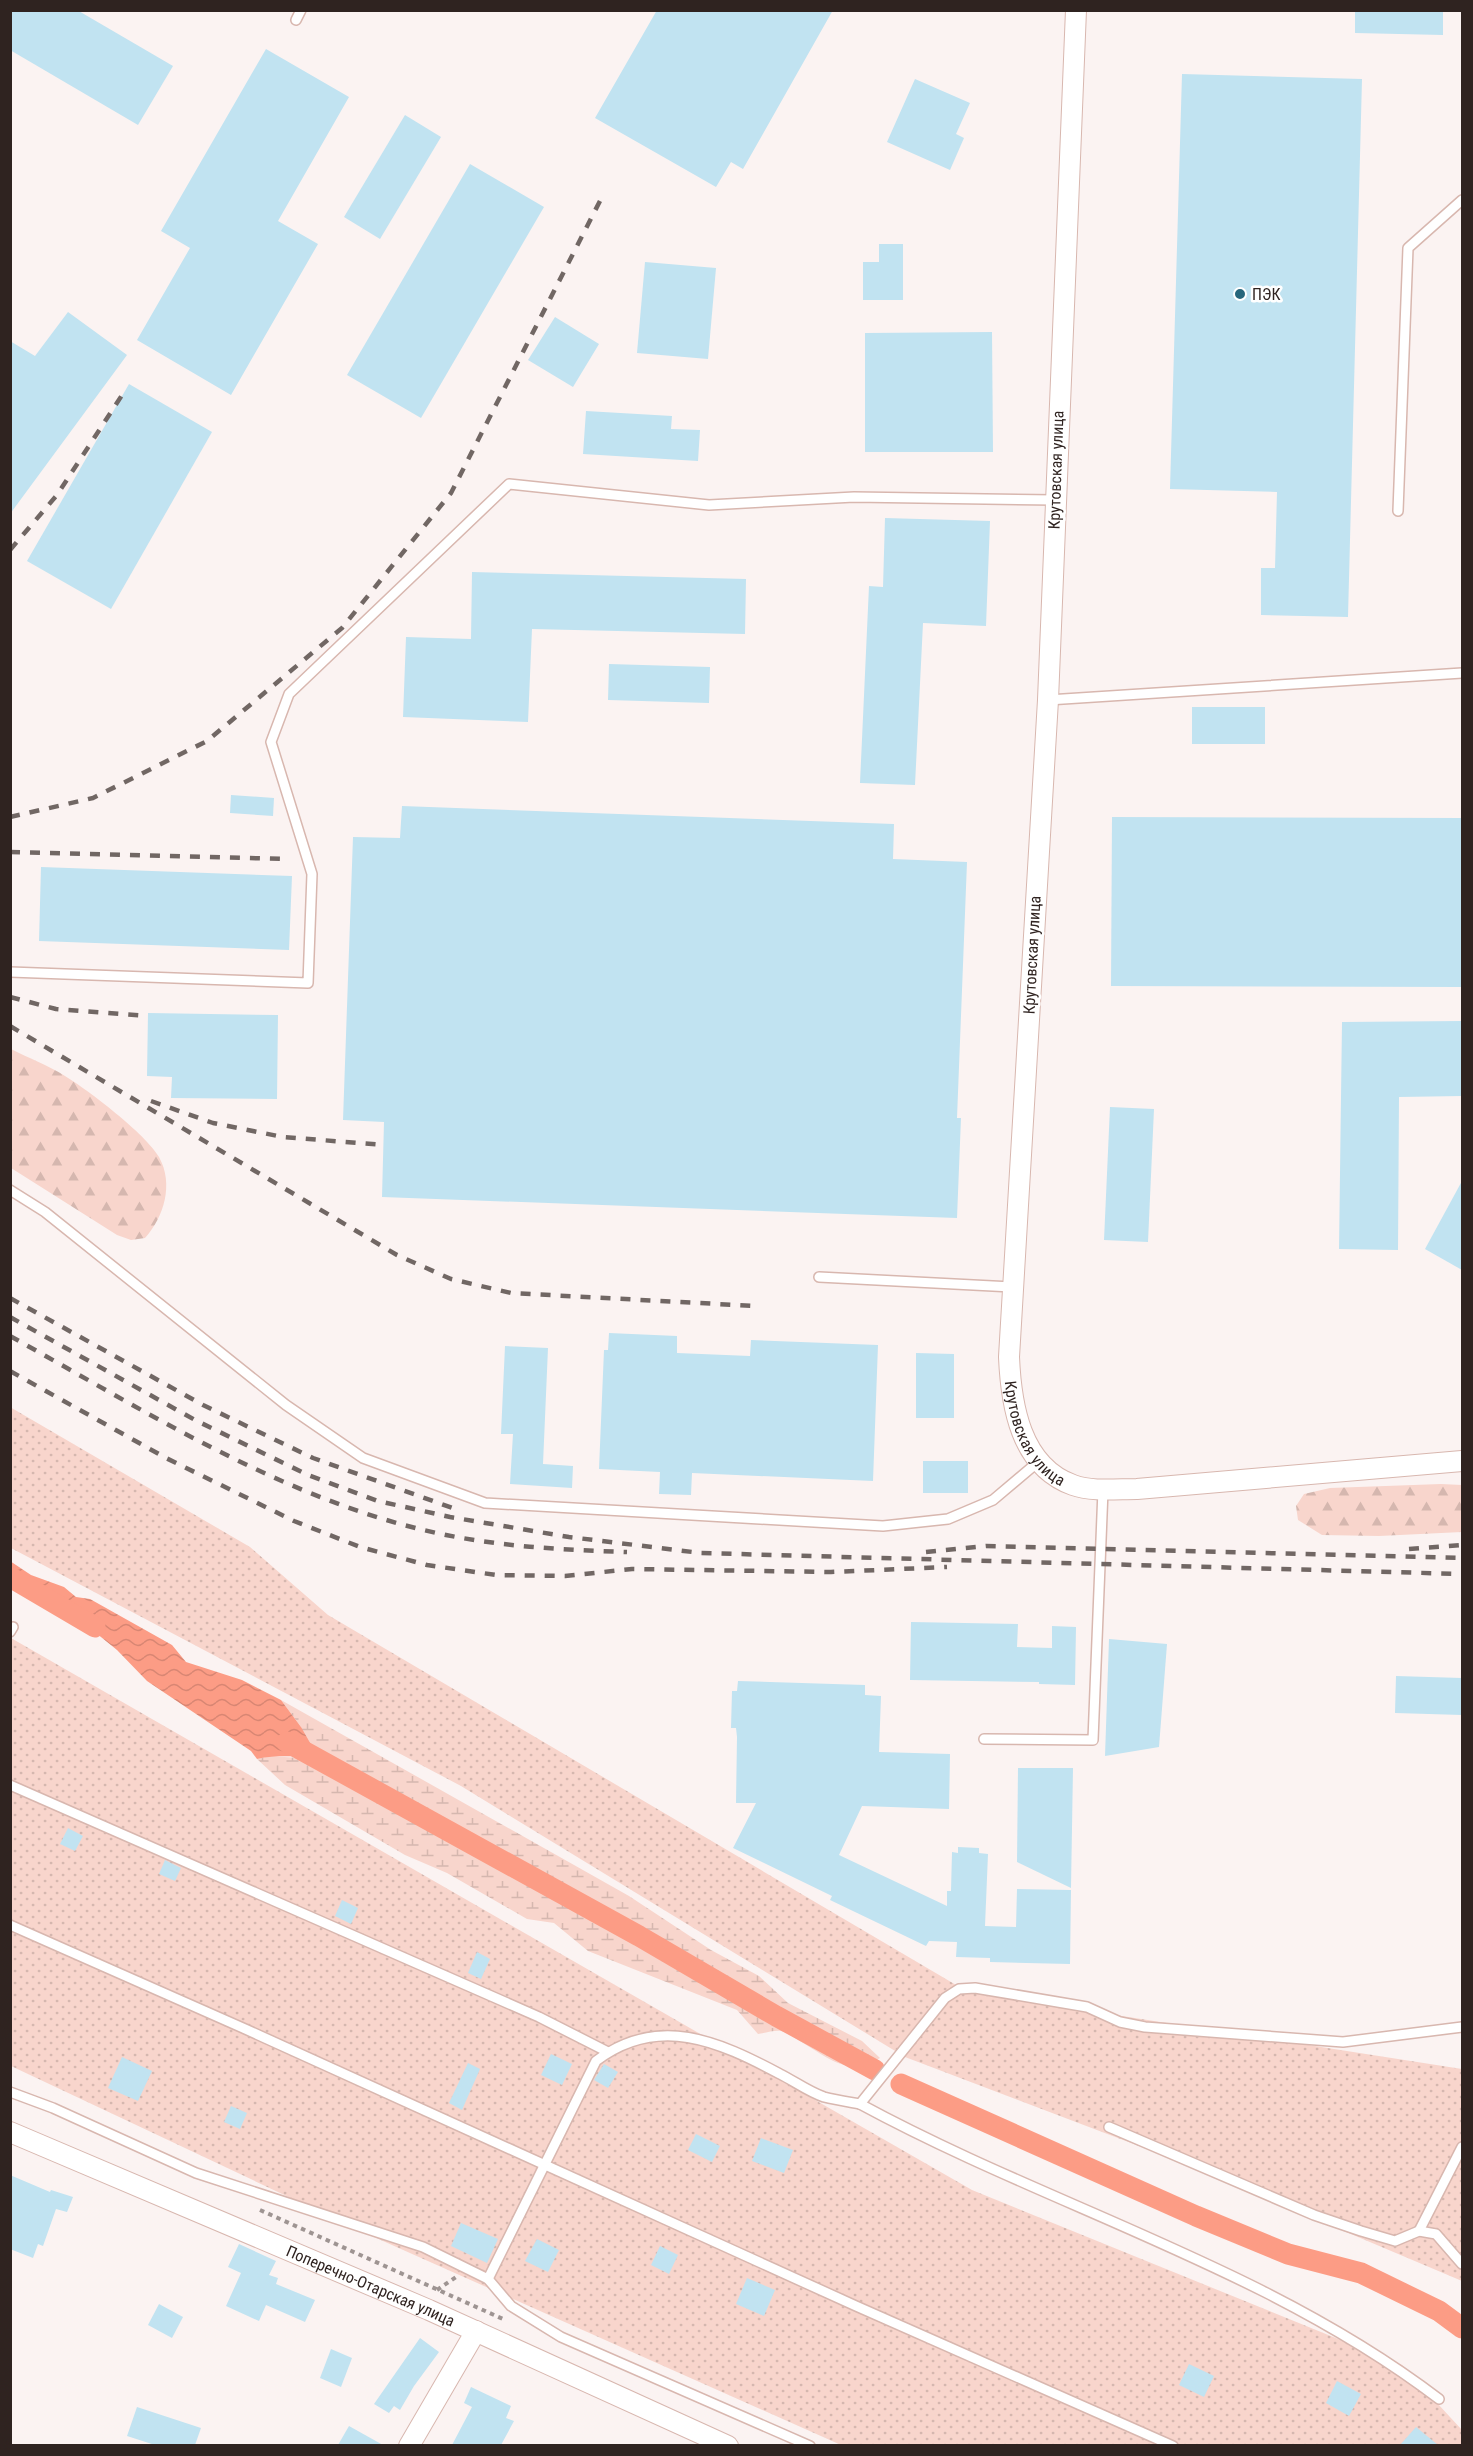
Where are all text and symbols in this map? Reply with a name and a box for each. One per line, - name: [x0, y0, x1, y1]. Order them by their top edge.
- place label: ПЭК: [1252, 285, 1280, 304]
- marker: ПЭК: [1233, 287, 1247, 301]
- street label: Крутовская улица: [1044, 410, 1068, 530]
- street label: Крутовская улица: [1019, 895, 1045, 1015]
- street label: Крутовская улица: [1001, 1380, 1069, 1490]
- street label: Поперечно-Отарская улица: [284, 2241, 458, 2330]

